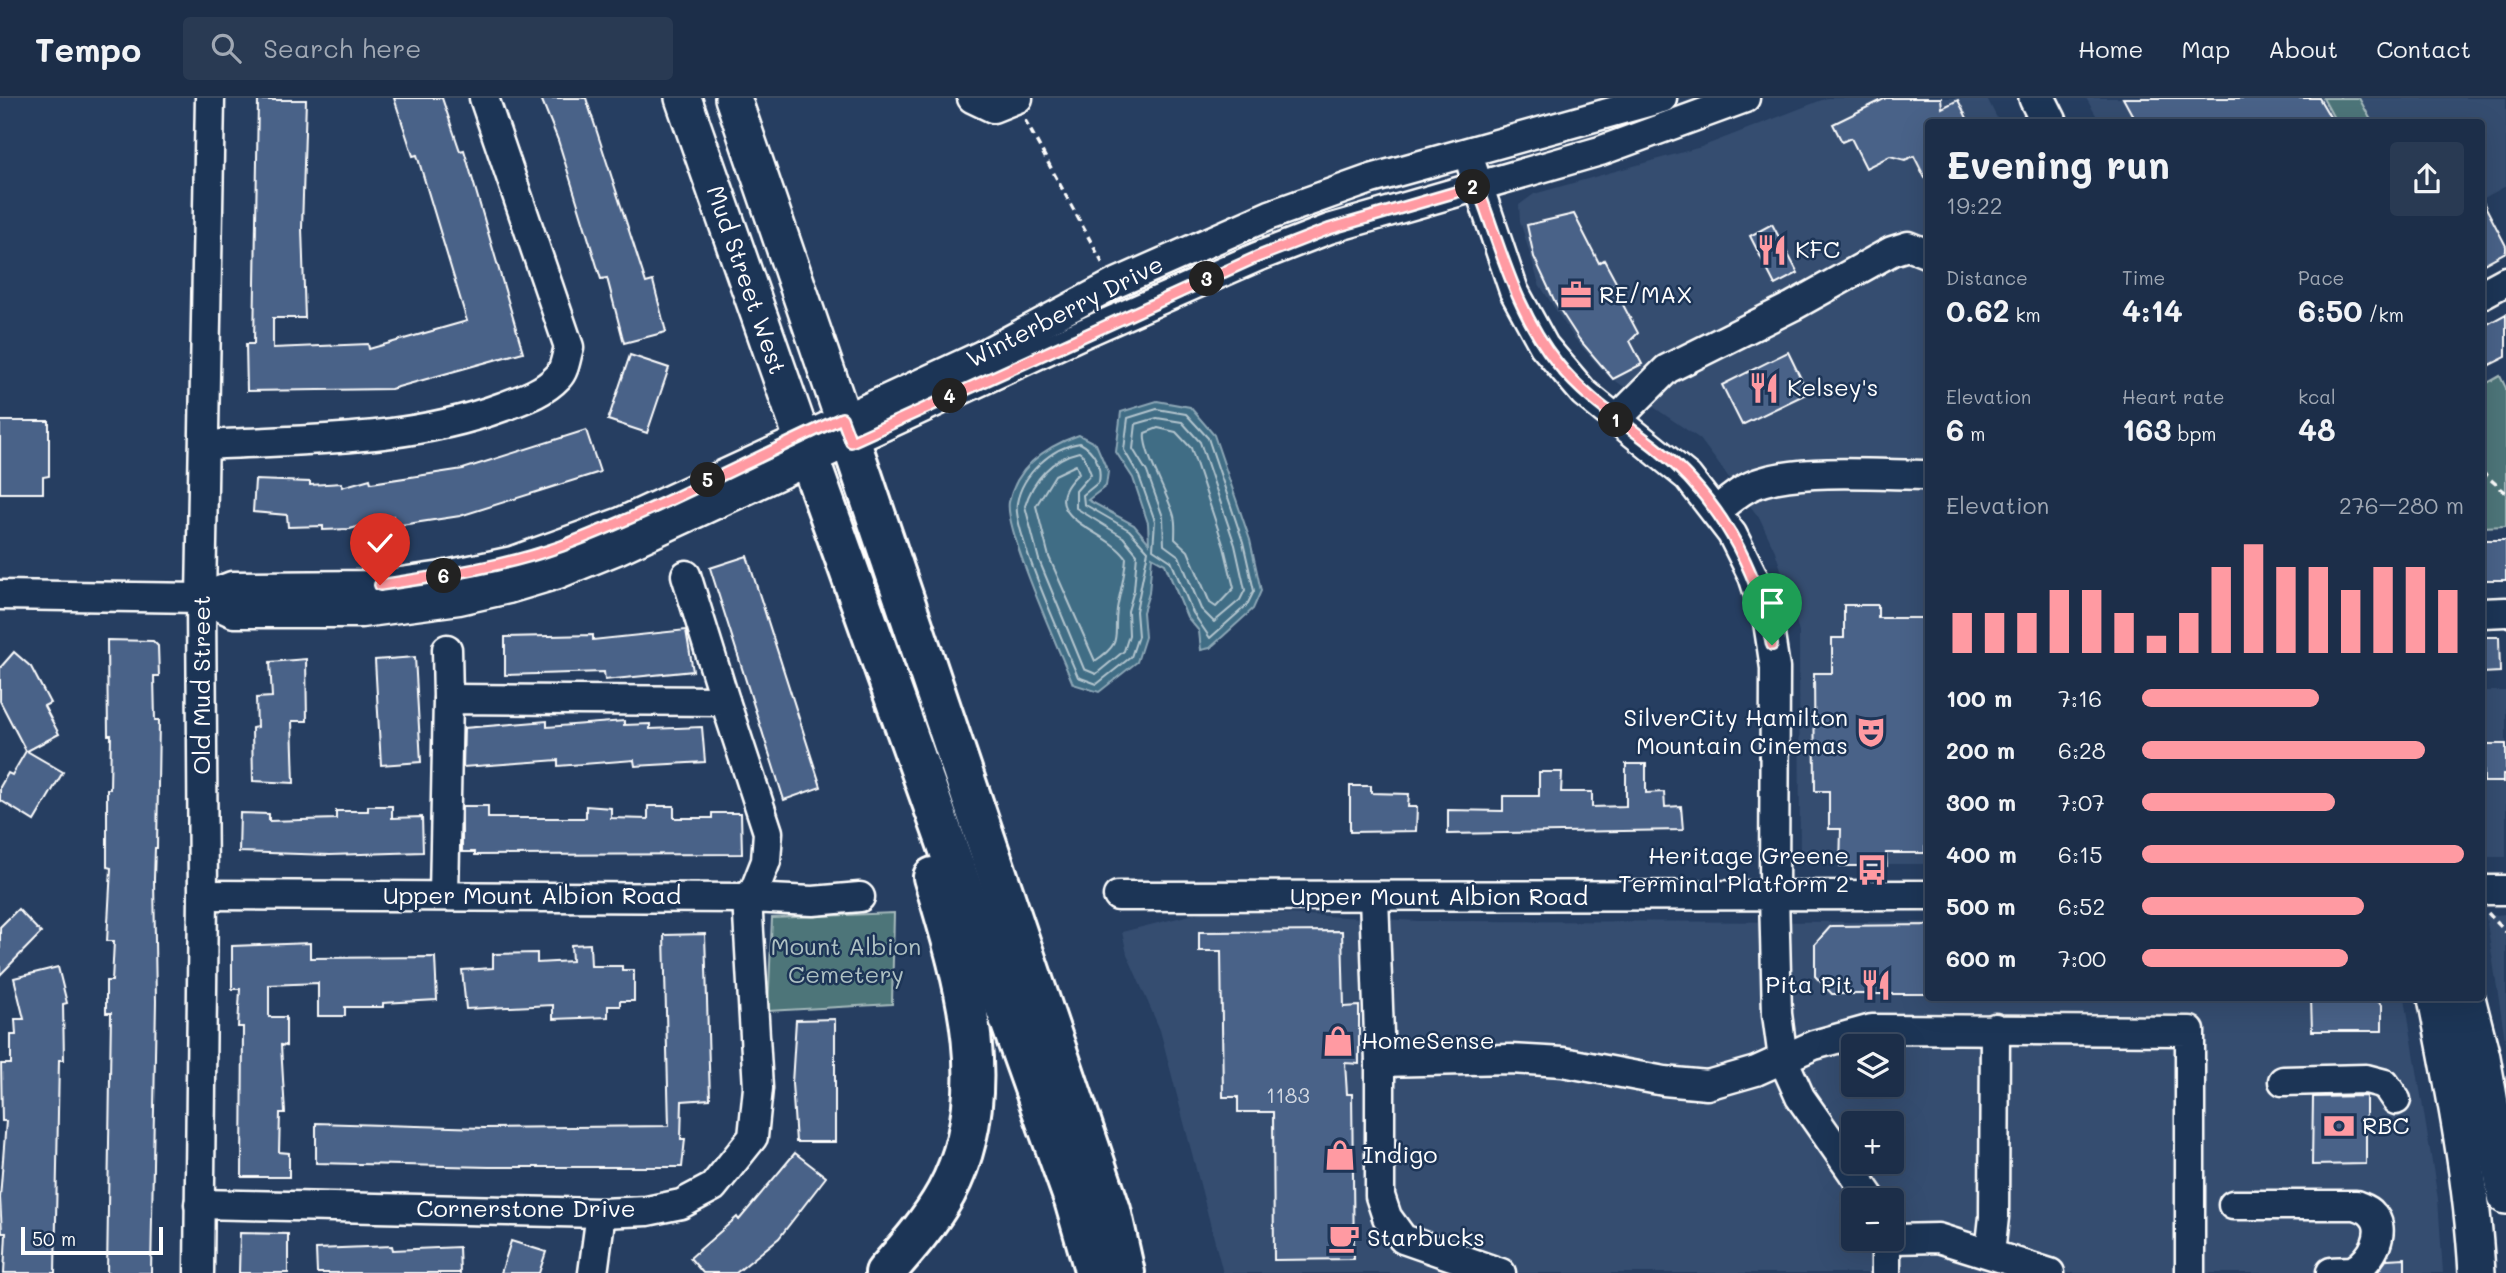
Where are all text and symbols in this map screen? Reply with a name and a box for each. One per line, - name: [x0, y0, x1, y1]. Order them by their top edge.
- search box: [183, 17, 673, 80]
- text: Tempo: [35, 27, 141, 70]
- icon: search: [207, 29, 245, 67]
- text: Search here: [263, 31, 421, 65]
- text: Home: [2078, 33, 2143, 64]
- text: Map: [2181, 33, 2230, 64]
- text: About: [2268, 33, 2338, 64]
- text: Contact: [2376, 33, 2471, 64]
- text: Evening run: [1946, 139, 2170, 189]
- button: share: [2390, 142, 2464, 216]
- pin: 2: [1456, 170, 1490, 204]
- text: 2: [1467, 174, 1478, 199]
- street label: Mud Street West: [701, 181, 794, 378]
- text: 19:22: [1946, 190, 2003, 220]
- restaurant icon: KFC: [1755, 233, 1789, 267]
- place label: KFC: [1795, 233, 1840, 264]
- street label: Winterberry Drive: [961, 248, 1168, 374]
- pin: 3: [1190, 262, 1224, 296]
- text: Distance: [1946, 265, 2028, 290]
- text: Time: [2122, 265, 2165, 290]
- text: Pace: [2298, 265, 2344, 290]
- text: 3: [1201, 266, 1212, 291]
- office icon: RE/MAX: [1559, 278, 1593, 312]
- place label: RE/MAX: [1599, 278, 1692, 309]
- text: 0.62: [1946, 290, 2009, 330]
- text: 4:14: [2122, 290, 2183, 330]
- text: 6:50: [2298, 290, 2362, 330]
- text: km: [2009, 302, 2041, 327]
- text: /km: [2362, 302, 2404, 327]
- restaurant icon: Kelsey's: [1747, 371, 1781, 405]
- place label: Kelsey's: [1787, 371, 1878, 402]
- pin: 4: [932, 378, 968, 414]
- text: 4: [943, 383, 956, 408]
- text: Elevation: [1946, 384, 2031, 409]
- text: Heart rate: [2122, 384, 2225, 409]
- text: kcal: [2298, 384, 2336, 409]
- pin: 1: [1598, 402, 1634, 438]
- text: 1: [1611, 407, 1620, 432]
- text: 6: [1946, 409, 1964, 449]
- text: 163: [2122, 409, 2171, 449]
- text: 48: [2298, 409, 2336, 449]
- text: m: [1964, 421, 1985, 446]
- text: bpm: [2171, 421, 2217, 446]
- pin: 5: [690, 462, 726, 498]
- text: 5: [702, 467, 713, 492]
- text: Elevation: [1946, 490, 2049, 520]
- text: 276–280 m: [2339, 490, 2464, 520]
- pin: [350, 513, 410, 585]
- icon: check: [361, 524, 399, 562]
- pin: 6: [426, 559, 462, 594]
- text: 6: [438, 563, 449, 588]
- pin: [1742, 573, 1802, 645]
- icon: arrive: [1753, 584, 1791, 622]
- street label: Old Mud Street: [185, 595, 216, 775]
- text: 100 m: [1946, 683, 2012, 713]
- text: 7:16: [2058, 683, 2102, 713]
- place label: SilverCity Hamilton Mountain Cinemas: [1624, 701, 1848, 760]
- theatre icon: SilverCity Hamilton Mountain Cinemas: [1854, 715, 1888, 749]
- text: 200 m: [1946, 735, 2015, 765]
- text: 6:28: [2058, 735, 2106, 765]
- text: 300 m: [1946, 787, 2016, 817]
- text: 7:07: [2058, 787, 2105, 817]
- place label: Heritage Greene Terminal Platform 2: [1618, 839, 1849, 898]
- text: 400 m: [1946, 839, 2017, 869]
- text: 6:15: [2058, 839, 2103, 869]
- bus stop icon: Heritage Greene Terminal Platform 2: [1855, 853, 1889, 887]
- street label: Upper Mount Albion Road: [383, 879, 681, 910]
- street label: Upper Mount Albion Road: [1290, 880, 1588, 911]
- text: 500 m: [1946, 891, 2016, 921]
- text: 6:52: [2058, 891, 2105, 921]
- park label: Mount Albion Cemetery: [771, 930, 921, 989]
- text: 600 m: [1946, 943, 2016, 973]
- text: 7:00: [2058, 943, 2106, 973]
- place label: Pita Pit: [1765, 968, 1853, 999]
- restaurant icon: Pita Pit: [1859, 968, 1893, 1002]
- shop icon: HomeSense: [1321, 1024, 1355, 1058]
- place label: HomeSense: [1361, 1024, 1495, 1055]
- map controls: [1841, 1034, 1904, 1251]
- button: layers: [1841, 1034, 1904, 1097]
- house number: 1183: [1266, 1081, 1310, 1108]
- bank icon: RBC: [2322, 1109, 2356, 1143]
- place label: RBC: [2362, 1109, 2409, 1140]
- button: +: [1841, 1111, 1904, 1174]
- shop icon: Indigo: [1323, 1138, 1357, 1172]
- place label: Indigo: [1363, 1138, 1438, 1169]
- button: −: [1841, 1188, 1904, 1251]
- street label: Cornerstone Drive: [416, 1192, 636, 1223]
- cafe icon: Starbucks: [1327, 1221, 1361, 1255]
- place label: Starbucks: [1367, 1221, 1485, 1252]
- scale bar: [21, 1224, 163, 1256]
- text: 50 m: [32, 1226, 76, 1251]

